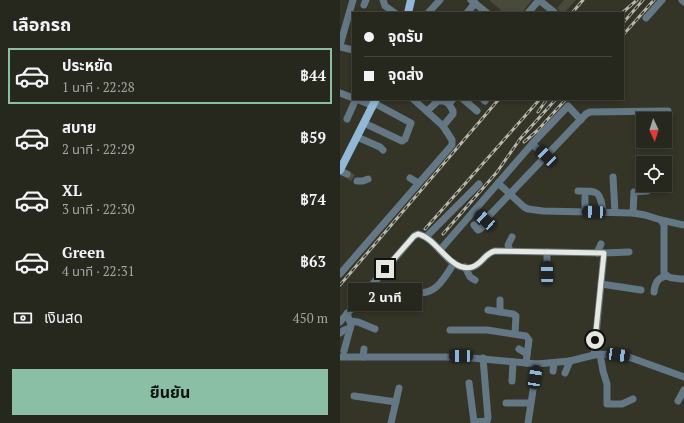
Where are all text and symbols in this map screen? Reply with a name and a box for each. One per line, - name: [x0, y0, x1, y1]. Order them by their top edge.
- text: เลือกรถ: [12, 12, 71, 36]
- text: จุดรับ: [388, 26, 423, 46]
- text: ประหยัด: [62, 55, 113, 75]
- icon: car: [14, 58, 50, 94]
- text: จุดส่ง: [388, 64, 424, 84]
- text: ฿44: [300, 65, 326, 85]
- text: 1 นาที · 22:28: [62, 78, 135, 96]
- north arrow: [636, 112, 672, 148]
- map controls: [636, 112, 672, 192]
- text: สบาย: [62, 117, 96, 137]
- icon: car: [14, 120, 50, 156]
- text: ฿59: [300, 127, 326, 147]
- text: 2 นาที · 22:29: [62, 140, 135, 158]
- car: [533, 143, 559, 169]
- button: locate: [636, 156, 672, 192]
- text: XL: [62, 180, 82, 200]
- icon: car: [14, 182, 50, 218]
- text: ฿74: [300, 189, 326, 209]
- text: 3 นาที · 22:30: [62, 200, 135, 218]
- car: [582, 206, 606, 218]
- car: [472, 208, 498, 232]
- text: Green: [62, 242, 105, 262]
- icon: car: [14, 244, 50, 280]
- text: ฿63: [300, 251, 326, 271]
- route end: [376, 260, 394, 278]
- car: [541, 261, 553, 285]
- text: 4 นาที · 22:31: [62, 262, 135, 280]
- callout: 2 นาที: [348, 283, 422, 311]
- text: 2 นาที: [368, 288, 402, 306]
- icon: cash: [12, 307, 34, 329]
- text: เงินสด: [44, 307, 83, 327]
- text: 450 m: [293, 309, 328, 327]
- route start: [586, 331, 604, 349]
- car: [605, 347, 631, 363]
- car: [449, 350, 473, 362]
- car: [527, 364, 543, 390]
- button: ยืนยัน: [12, 369, 328, 415]

